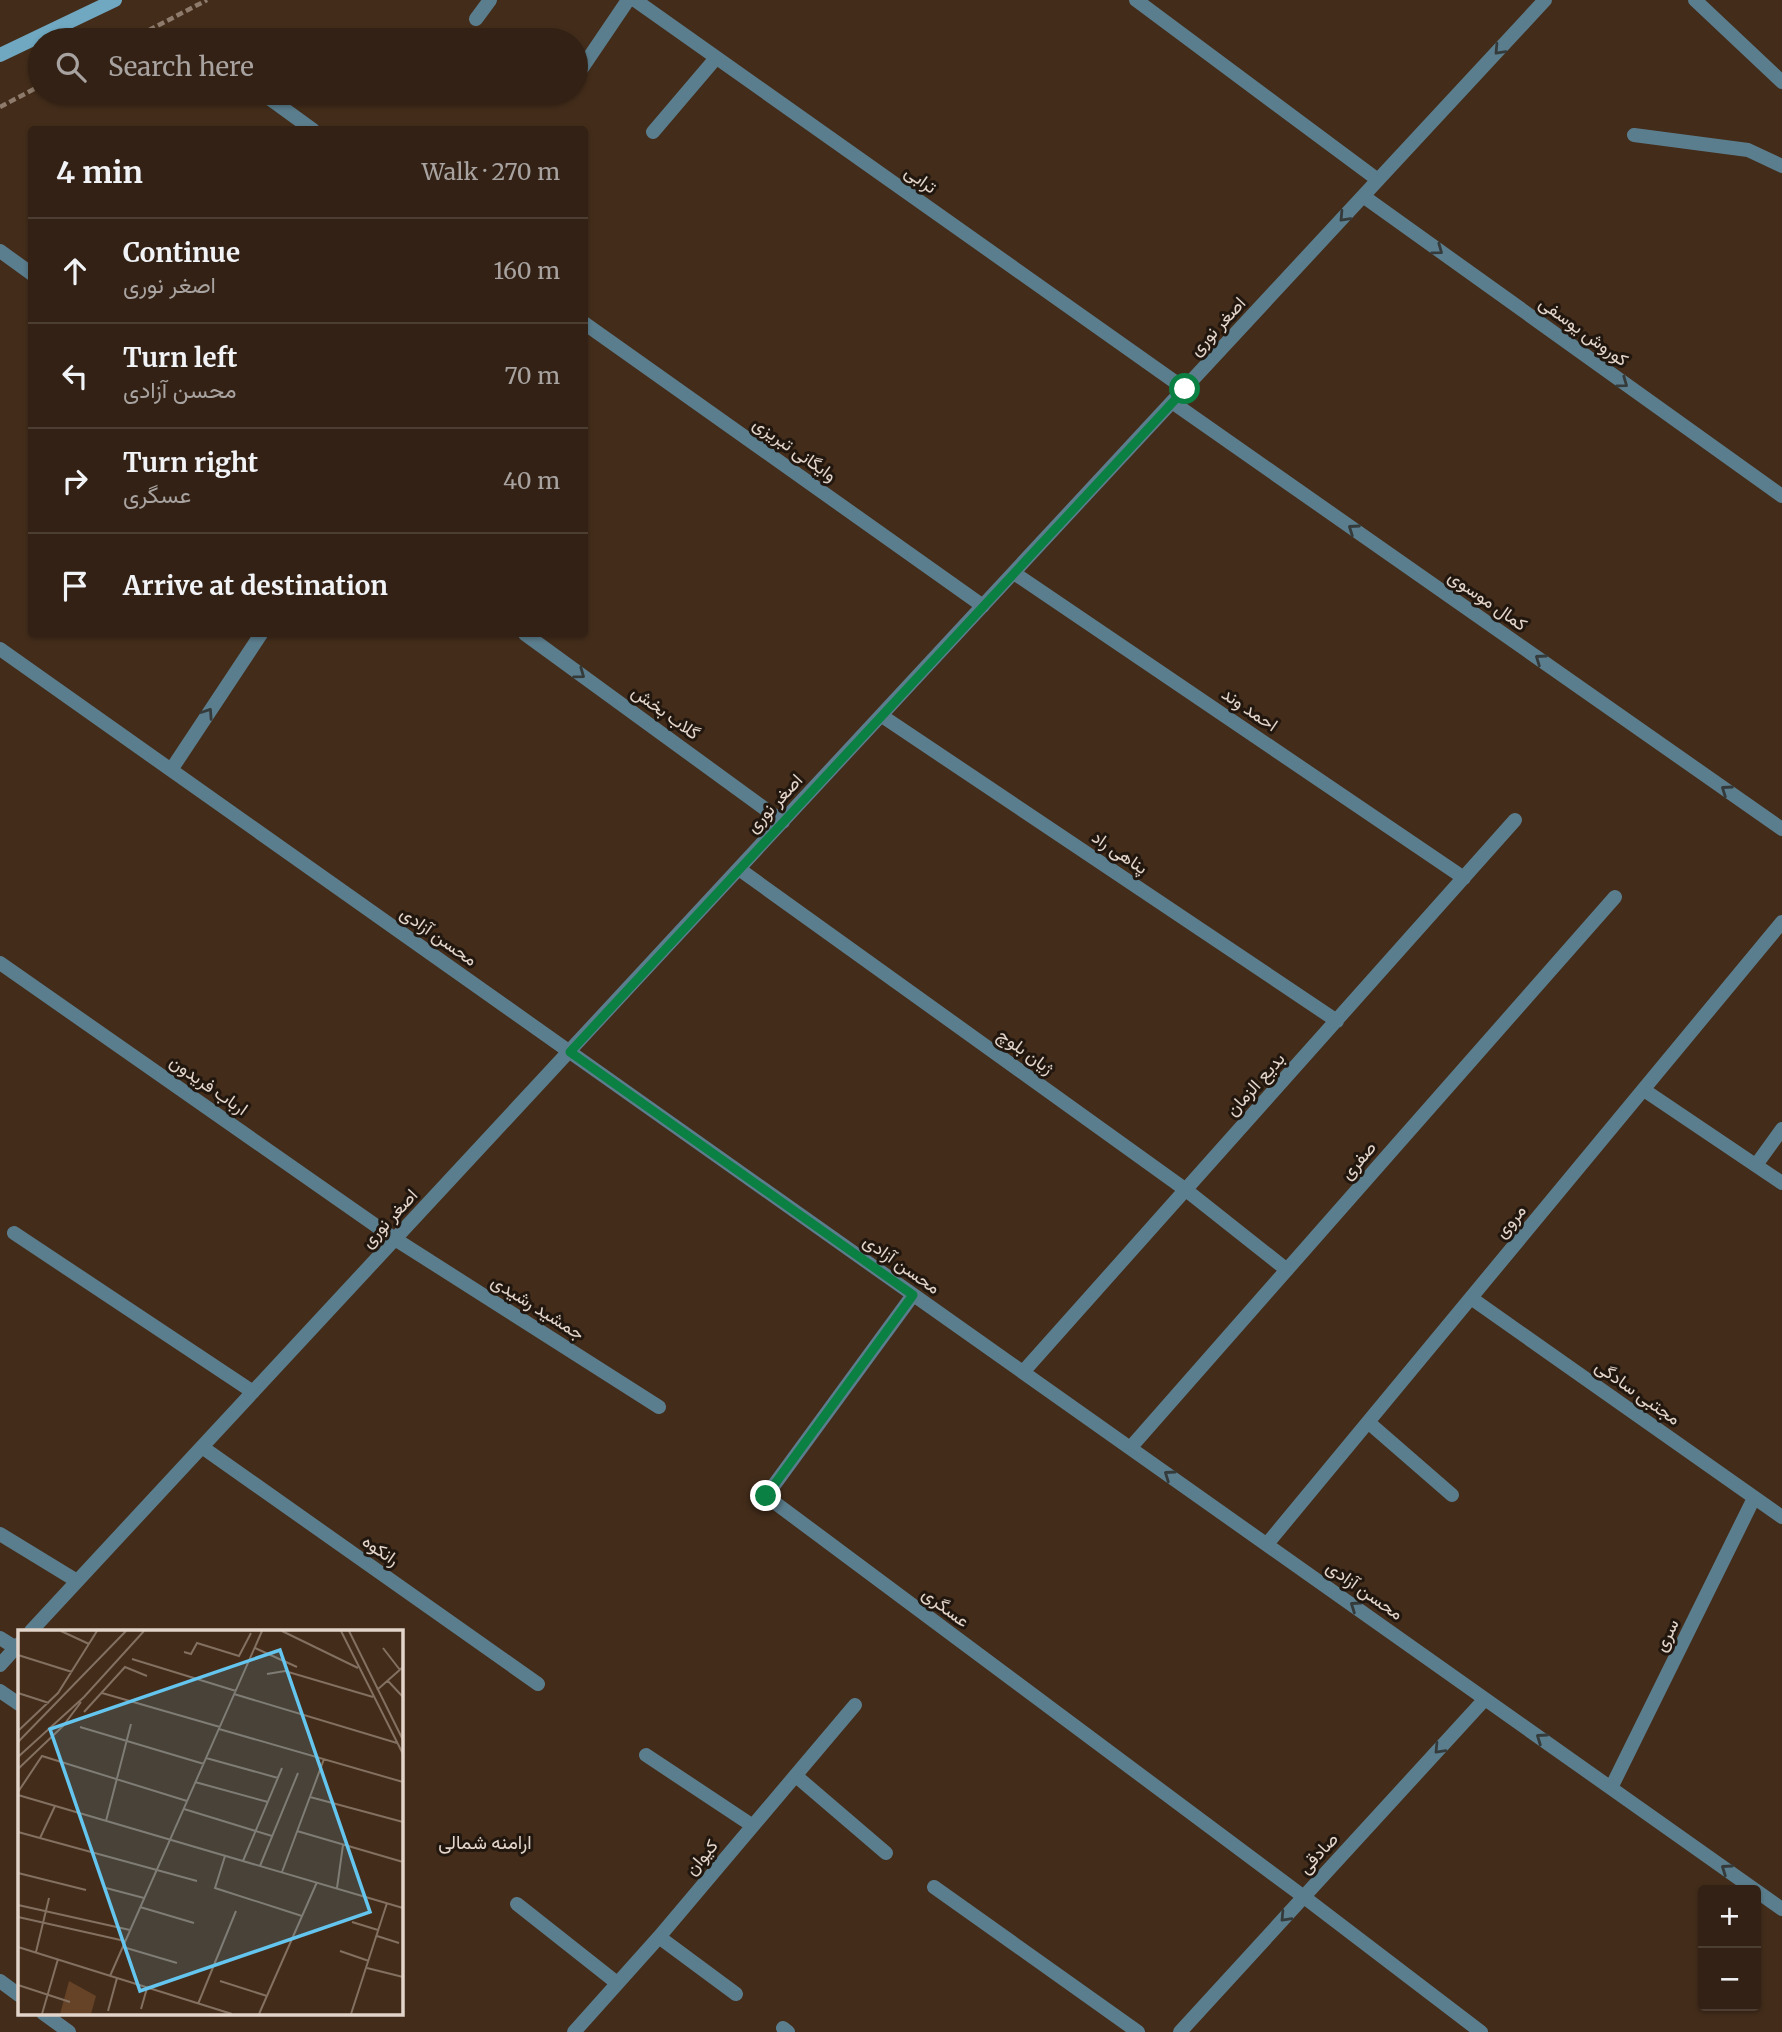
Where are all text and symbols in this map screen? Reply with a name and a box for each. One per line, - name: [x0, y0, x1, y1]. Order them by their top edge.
- search box: [28, 28, 588, 105]
- one-way arrow: [1495, 42, 1507, 55]
- icon: search: [52, 48, 90, 86]
- text: Search here: [108, 50, 254, 83]
- text: 4 min: [56, 153, 143, 191]
- text: Walk · 270 m: [422, 157, 560, 186]
- street label: ترابی: [900, 160, 942, 198]
- one-way arrow: [1340, 209, 1352, 222]
- text: Continue: [123, 236, 240, 269]
- one-way arrow: [1430, 242, 1443, 254]
- icon: ahead: [56, 252, 94, 290]
- text: 160 m: [494, 256, 560, 285]
- text: اصغر نوری: [123, 270, 216, 299]
- street label: کوروش یوسفی: [1535, 291, 1633, 371]
- street label: اصغر نوری: [1184, 292, 1250, 360]
- text: Turn left: [123, 341, 237, 374]
- icon: left: [56, 357, 94, 395]
- text: 70 m: [504, 361, 560, 390]
- route start: [1169, 373, 1200, 404]
- text: محسن آزادی: [123, 375, 237, 404]
- one-way arrow: [1615, 375, 1628, 387]
- street label: وایگانی تبریزی: [749, 412, 841, 486]
- text: Turn right: [123, 446, 258, 479]
- icon: right: [56, 462, 94, 500]
- text: 40 m: [503, 466, 560, 495]
- text: عسگری: [123, 480, 191, 509]
- one-way arrow: [1348, 525, 1361, 537]
- street label: کمال موسوی: [1444, 564, 1532, 636]
- icon: arrive: [56, 567, 94, 605]
- text: Arrive at destination: [123, 569, 388, 602]
- one-way arrow: [1535, 655, 1548, 667]
- one-way arrow: [572, 665, 585, 678]
- street label: گلاب بخش: [627, 680, 705, 744]
- street label: احمد وند: [1217, 682, 1283, 736]
- one-way arrow: [200, 708, 213, 721]
- street label: اصغر نوری: [741, 769, 807, 837]
- one-way arrow: [1721, 786, 1734, 798]
- street label: پناهی راد: [1087, 825, 1152, 880]
- street label: محسن آزادی: [396, 901, 482, 971]
- street label: ژیان بلوچ: [993, 1023, 1059, 1080]
- street label: بدیع الزمان: [1220, 1047, 1290, 1121]
- street label: ارباب فریدون: [165, 1050, 253, 1120]
- street label: صفری: [1335, 1136, 1381, 1184]
- street label: اصغر نوری: [356, 1184, 422, 1252]
- street label: مروی: [1489, 1199, 1531, 1243]
- street label: محسن آزادی: [859, 1229, 945, 1299]
- street label: جمشید رشیدی: [487, 1269, 589, 1345]
- street label: مجتبی سادگی: [1591, 1354, 1685, 1430]
- one-way arrow: [1164, 1471, 1177, 1483]
- route end: [750, 1480, 781, 1511]
- street label: رانکوه: [358, 1529, 404, 1571]
- street label: محسن آزادی: [1322, 1555, 1408, 1625]
- street label: عسگری: [918, 1582, 974, 1632]
- one-way arrow: [1350, 1602, 1363, 1615]
- street label: سری: [1648, 1615, 1684, 1655]
- inset map: [18, 1630, 402, 2014]
- one-way arrow: [1536, 1734, 1549, 1746]
- one-way arrow: [1435, 1741, 1448, 1754]
- street label: صادقی: [1293, 1827, 1343, 1879]
- district label: ارامنه شمالی: [438, 1830, 532, 1854]
- street label: کیوان: [679, 1834, 723, 1880]
- one-way arrow: [1721, 1865, 1734, 1877]
- map controls: [1698, 1885, 1761, 2011]
- button: +: [1698, 1885, 1761, 1948]
- one-way arrow: [1281, 1909, 1294, 1922]
- button: −: [1698, 1948, 1761, 2011]

